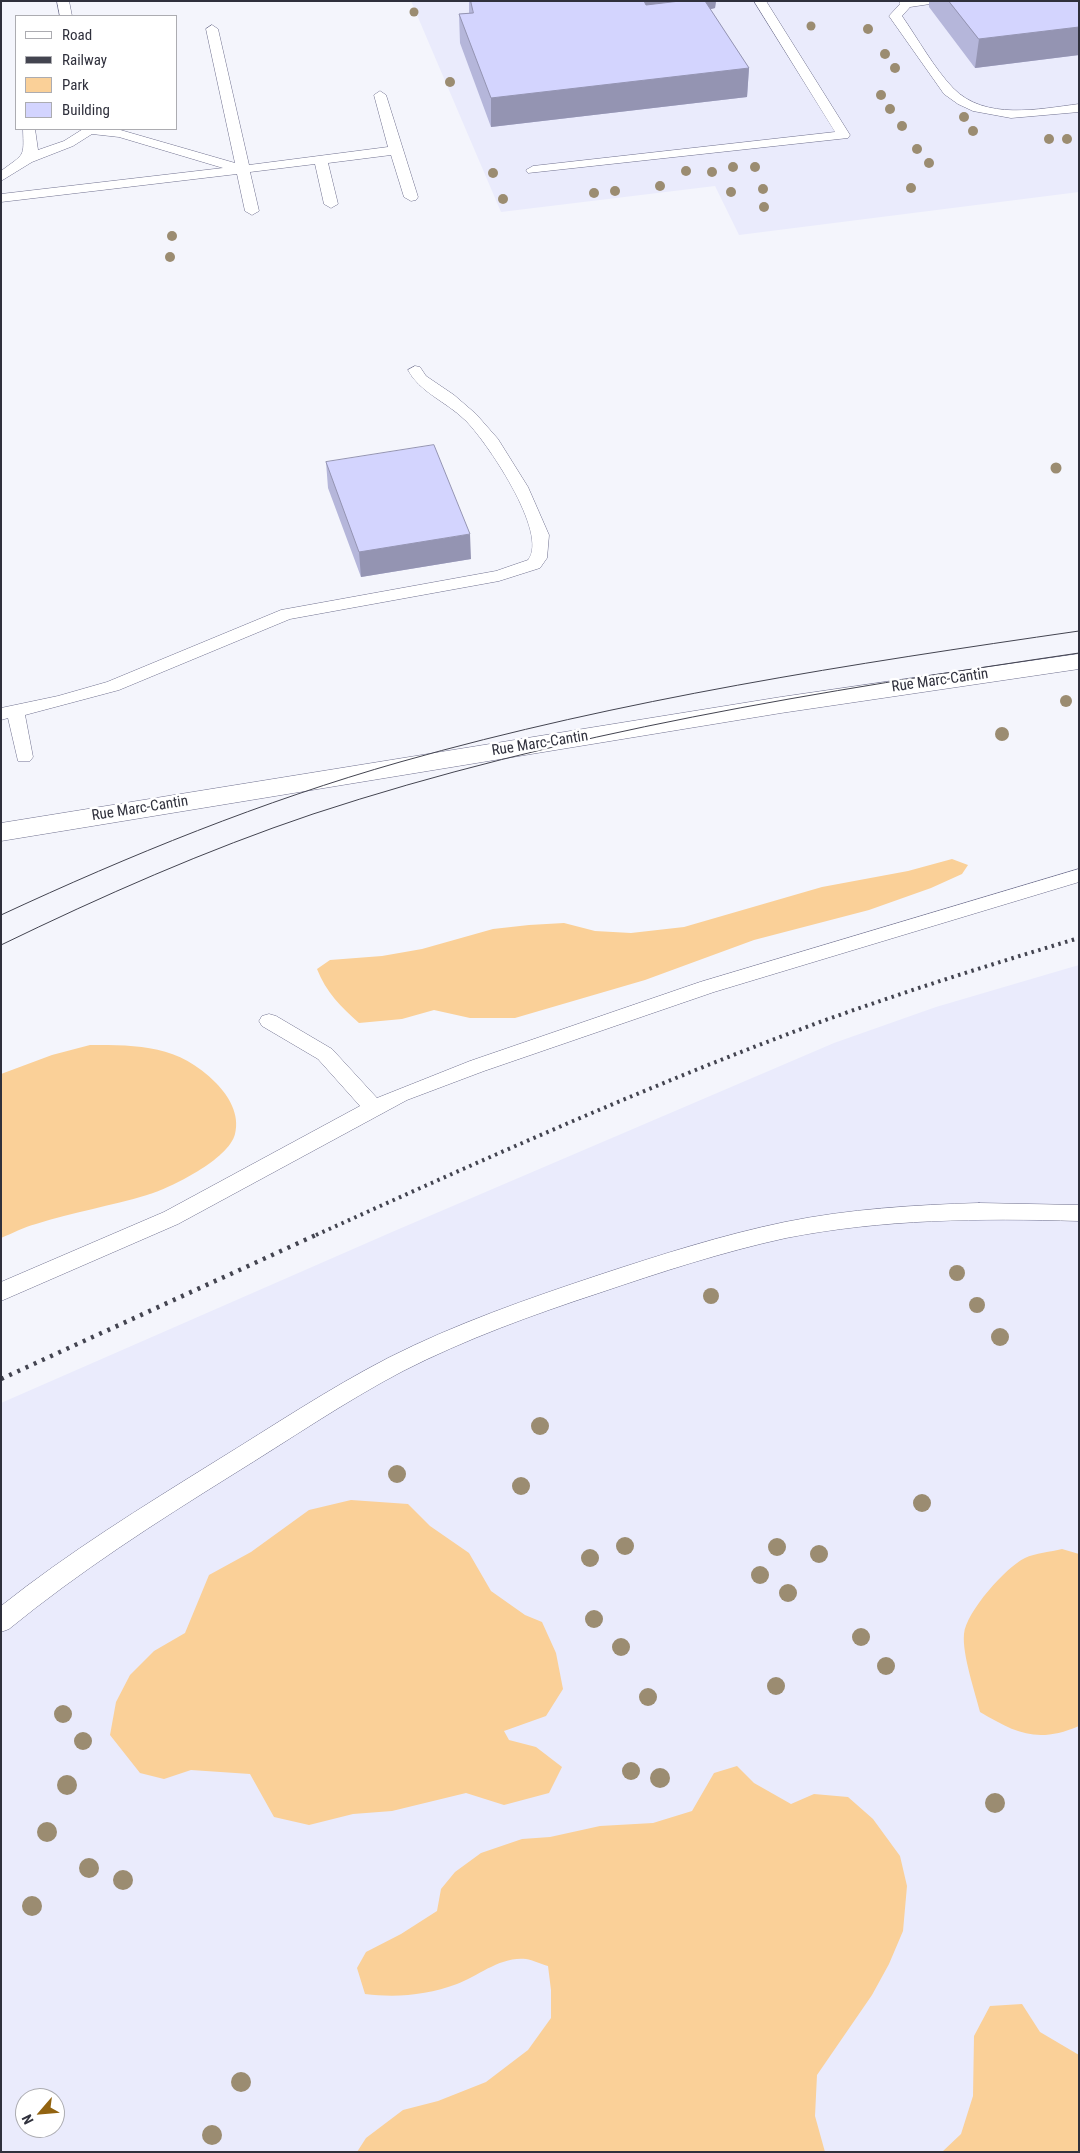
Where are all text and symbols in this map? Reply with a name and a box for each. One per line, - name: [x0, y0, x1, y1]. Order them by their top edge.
- legend: [15, 15, 178, 130]
- text: Road: [62, 26, 92, 44]
- text: Railway: [62, 51, 107, 69]
- text: Park: [62, 76, 89, 94]
- text: Building: [62, 101, 110, 119]
- street label: Rue Marc-Cantin: [891, 665, 989, 697]
- street label: Rue Marc-Cantin: [491, 727, 589, 761]
- street label: Rue Marc-Cantin: [91, 792, 189, 826]
- north arrow: [15, 2088, 65, 2138]
- text: N: [18, 2112, 37, 2127]

